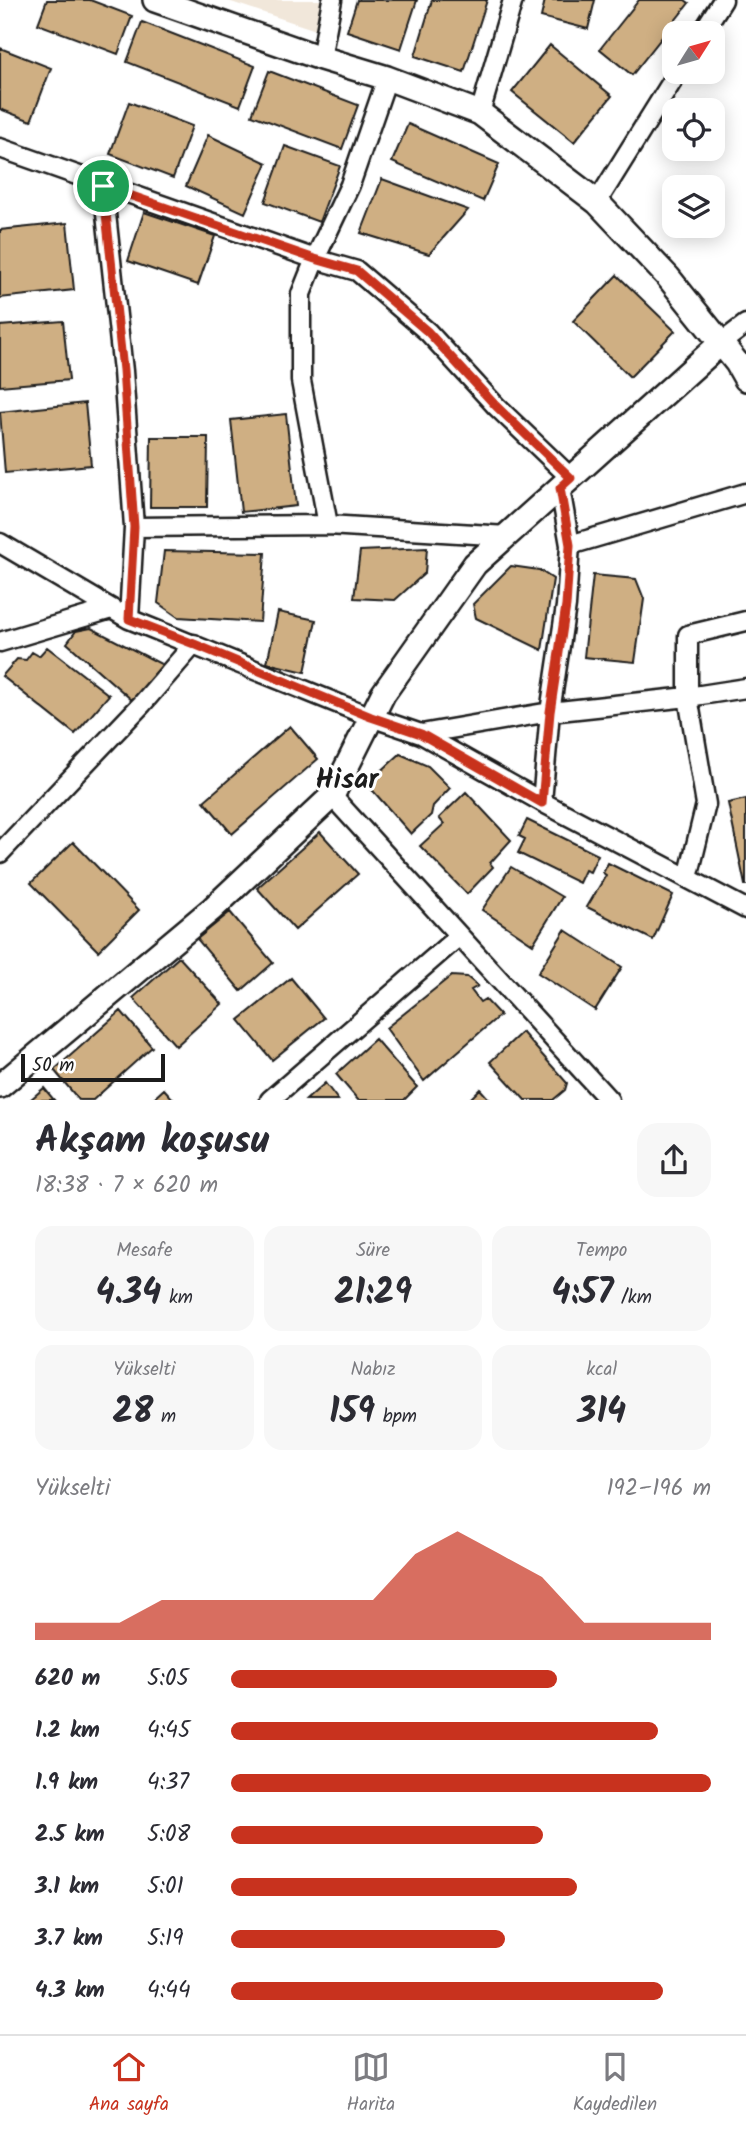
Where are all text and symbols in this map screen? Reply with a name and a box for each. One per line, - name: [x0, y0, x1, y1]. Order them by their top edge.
- north arrow: [662, 21, 724, 84]
- map controls: [662, 21, 725, 238]
- button: locate: [662, 98, 725, 161]
- pin: [73, 156, 133, 216]
- icon: arrive: [84, 167, 122, 205]
- button: layers: [662, 175, 725, 238]
- district label: Hisar: [315, 758, 380, 803]
- scale bar: [21, 1050, 164, 1082]
- text: 50 m: [32, 1051, 74, 1081]
- text: Akşam koşusu: [35, 1112, 269, 1172]
- button: share: [637, 1123, 711, 1197]
- text: 18:38 · 7 × 620 m: [35, 1168, 218, 1204]
- text: Mesafe: [116, 1236, 172, 1266]
- text: Süre: [356, 1236, 390, 1266]
- text: Tempo: [576, 1236, 627, 1266]
- text: 4.34: [96, 1266, 161, 1322]
- text: 21:29: [334, 1266, 412, 1322]
- text: 4:57: [552, 1266, 613, 1322]
- text: km: [161, 1283, 193, 1313]
- text: /km: [613, 1283, 652, 1313]
- text: Yükselti: [113, 1355, 175, 1385]
- text: Nabız: [350, 1355, 396, 1385]
- text: kcal: [586, 1355, 617, 1385]
- text: 28: [112, 1385, 153, 1441]
- text: 159: [329, 1385, 375, 1441]
- text: 314: [577, 1385, 626, 1441]
- text: m: [153, 1402, 176, 1432]
- text: bpm: [375, 1402, 417, 1432]
- text: Yükselti: [35, 1471, 110, 1507]
- text: 192–196 m: [606, 1471, 711, 1507]
- text: 620 m: [35, 1661, 100, 1697]
- text: 5:05: [147, 1661, 189, 1697]
- text: 1.2 km: [35, 1713, 100, 1749]
- text: 4:45: [147, 1713, 190, 1749]
- text: 1.9 km: [35, 1765, 98, 1801]
- text: 4:37: [147, 1765, 189, 1801]
- text: 2.5 km: [35, 1817, 105, 1853]
- text: 5:08: [147, 1817, 190, 1853]
- text: 3.1 km: [35, 1869, 99, 1905]
- text: 5:01: [147, 1869, 184, 1905]
- text: 3.7 km: [35, 1921, 103, 1957]
- text: 5:19: [147, 1921, 183, 1957]
- text: 4.3 km: [35, 1973, 105, 2009]
- text: 4:44: [147, 1973, 191, 2009]
- tab: Ana sayfa: [89, 2048, 169, 2120]
- tab: Harita: [347, 2048, 395, 2120]
- tab: Kaydedilen: [573, 2048, 657, 2120]

